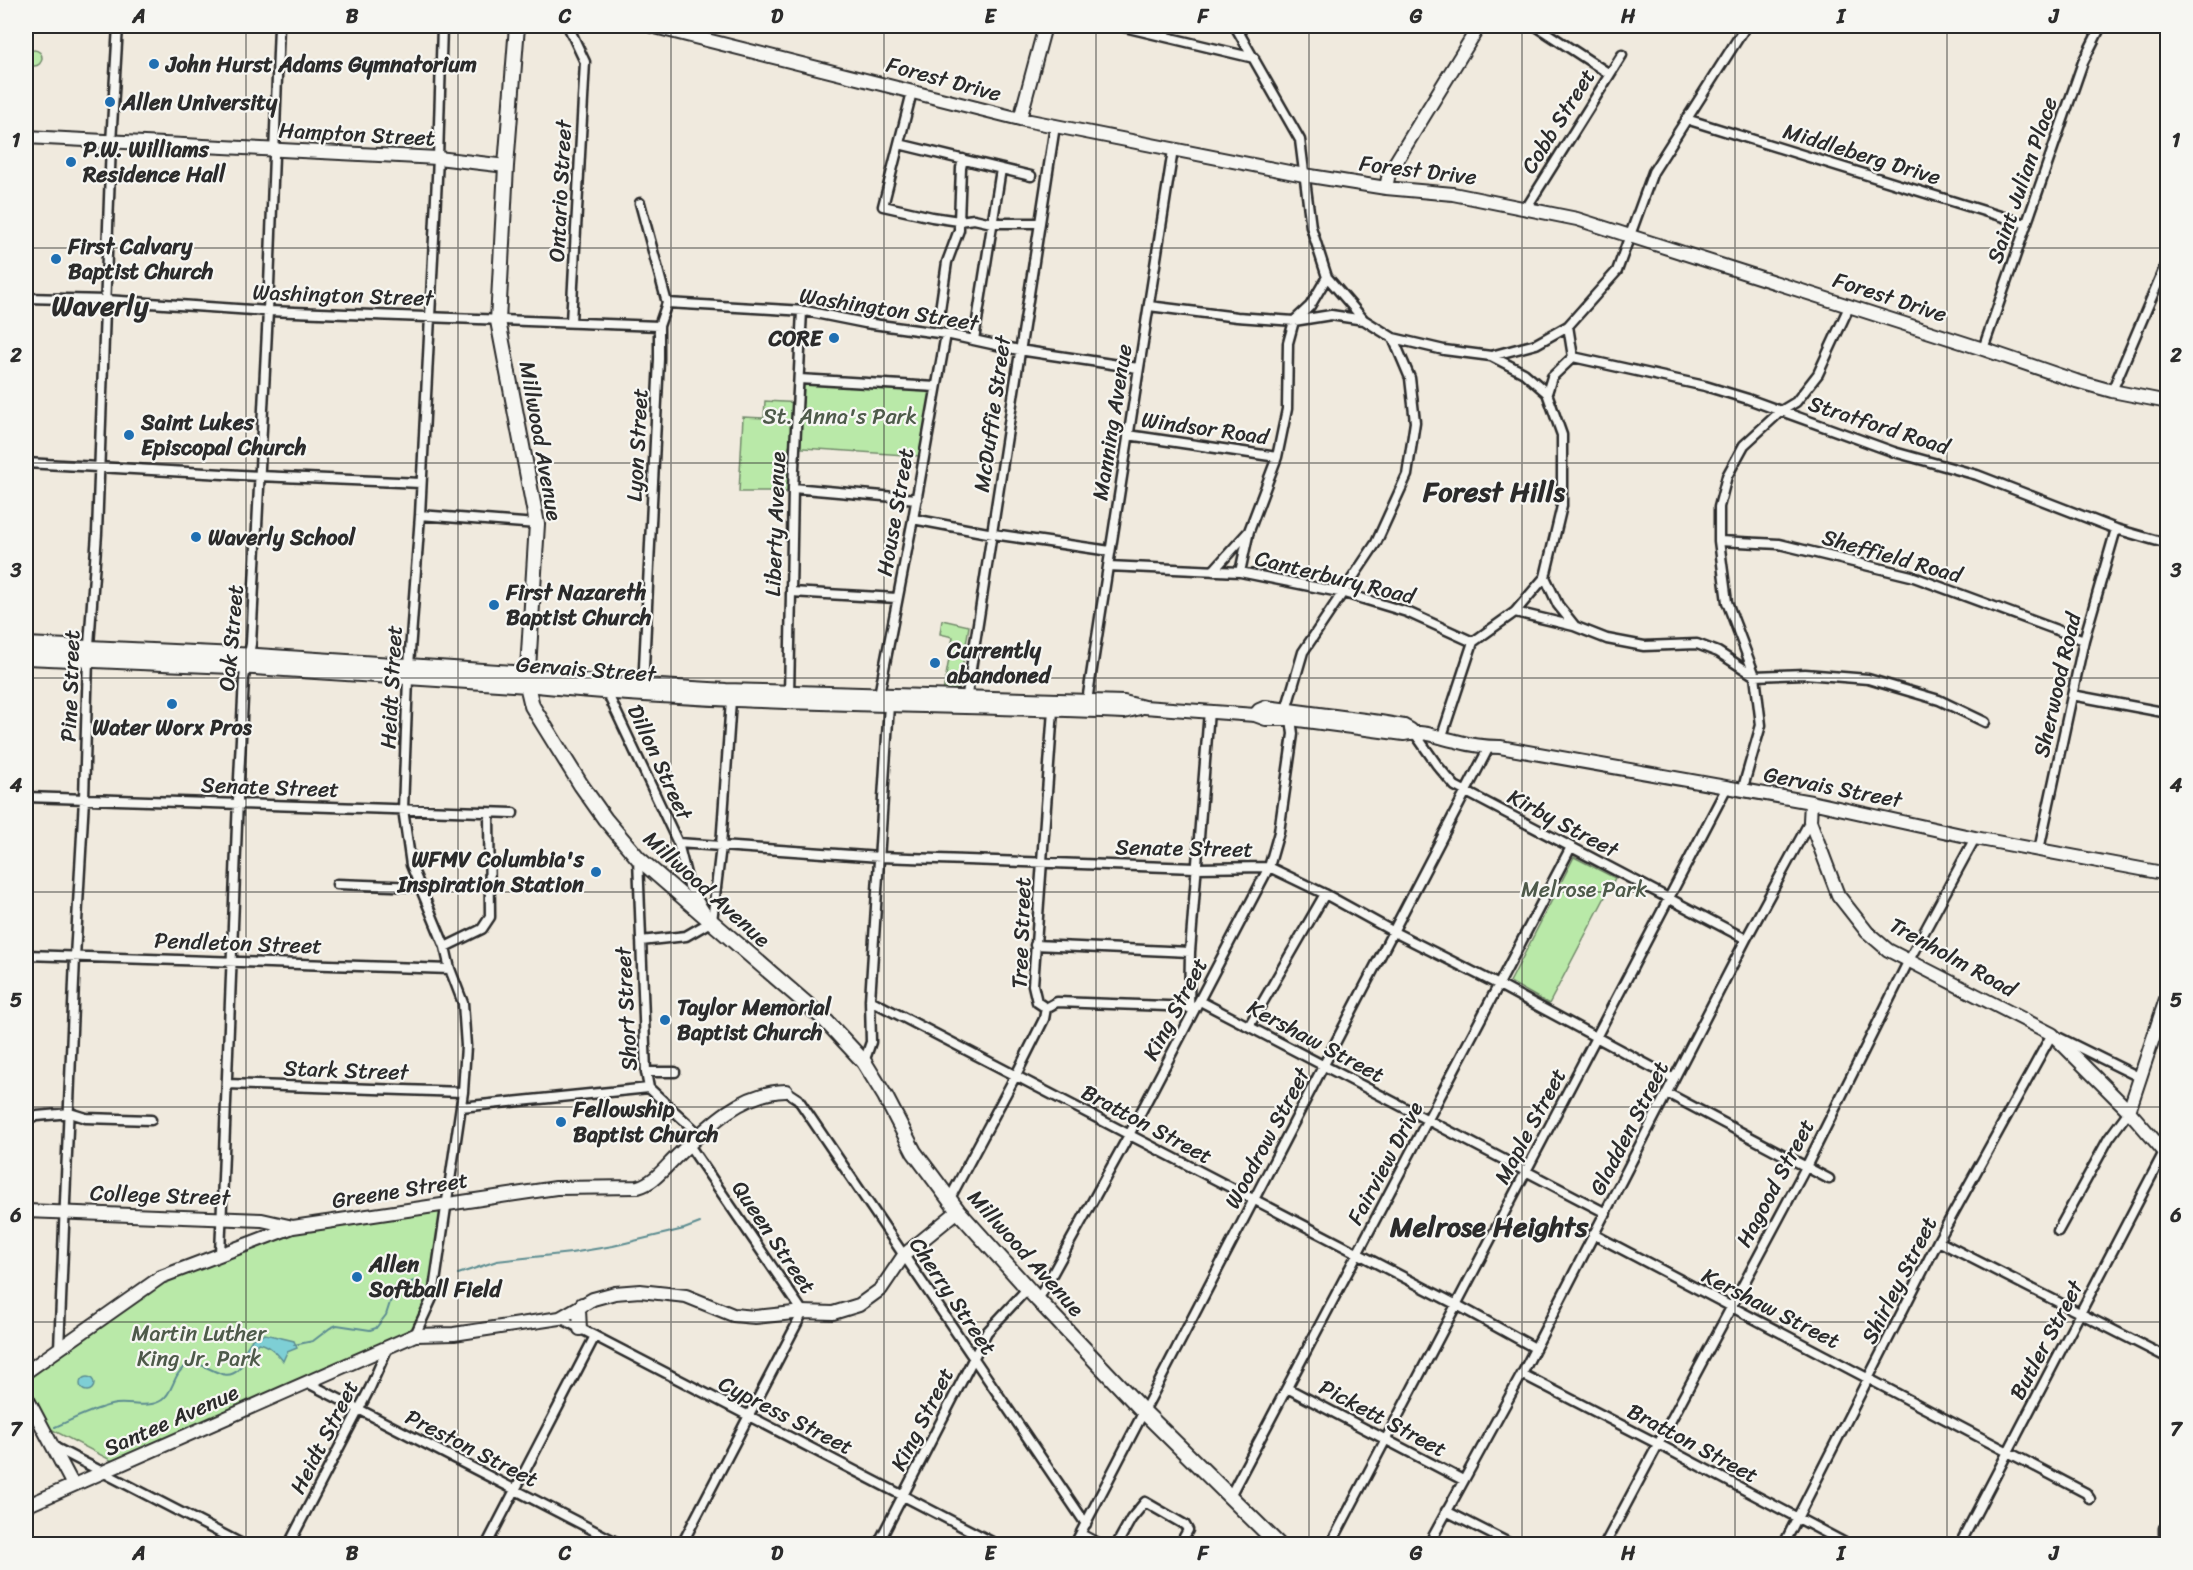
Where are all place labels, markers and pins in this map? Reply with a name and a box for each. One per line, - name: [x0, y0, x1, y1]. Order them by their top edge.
- place label: John Hurst Adams Gymnatorium: [164, 45, 477, 84]
- marker: John Hurst Adams Gymnatorium: [147, 57, 161, 71]
- place label: Allen University: [121, 83, 278, 122]
- marker: Allen University: [103, 95, 117, 109]
- place label: P.W. Williams Residence Hall: [82, 130, 226, 194]
- marker: P.W. Williams Residence Hall: [64, 155, 78, 169]
- place label: First Calvary Baptist Church: [67, 227, 214, 291]
- marker: First Calvary Baptist Church: [49, 252, 63, 266]
- place label: CORE: [767, 319, 824, 358]
- marker: CORE: [827, 331, 841, 345]
- place label: Saint Lukes Episcopal Church: [140, 403, 307, 467]
- marker: Saint Lukes Episcopal Church: [122, 428, 136, 442]
- place label: Waverly School: [208, 518, 357, 557]
- marker: Waverly School: [189, 530, 203, 544]
- place label: First Nazareth Baptist Church: [505, 573, 652, 637]
- marker: First Nazareth Baptist Church: [487, 598, 501, 612]
- place label: Currently abandoned: [946, 631, 1053, 695]
- marker: Currently abandoned: [928, 656, 942, 670]
- marker: Water Worx Pros: [165, 697, 179, 711]
- place label: Water Worx Pros: [92, 708, 253, 747]
- place label: WFMV Columbia's Inspiration Station: [397, 840, 585, 904]
- marker: WFMV Columbia's Inspiration Station: [589, 865, 603, 879]
- place label: Taylor Memorial Baptist Church: [677, 988, 832, 1052]
- marker: Taylor Memorial Baptist Church: [658, 1013, 672, 1027]
- place label: Fellowship Baptist Church: [572, 1090, 719, 1154]
- marker: Fellowship Baptist Church: [554, 1115, 568, 1129]
- place label: Allen Softball Field: [368, 1245, 504, 1309]
- marker: Allen Softball Field: [350, 1270, 364, 1284]

